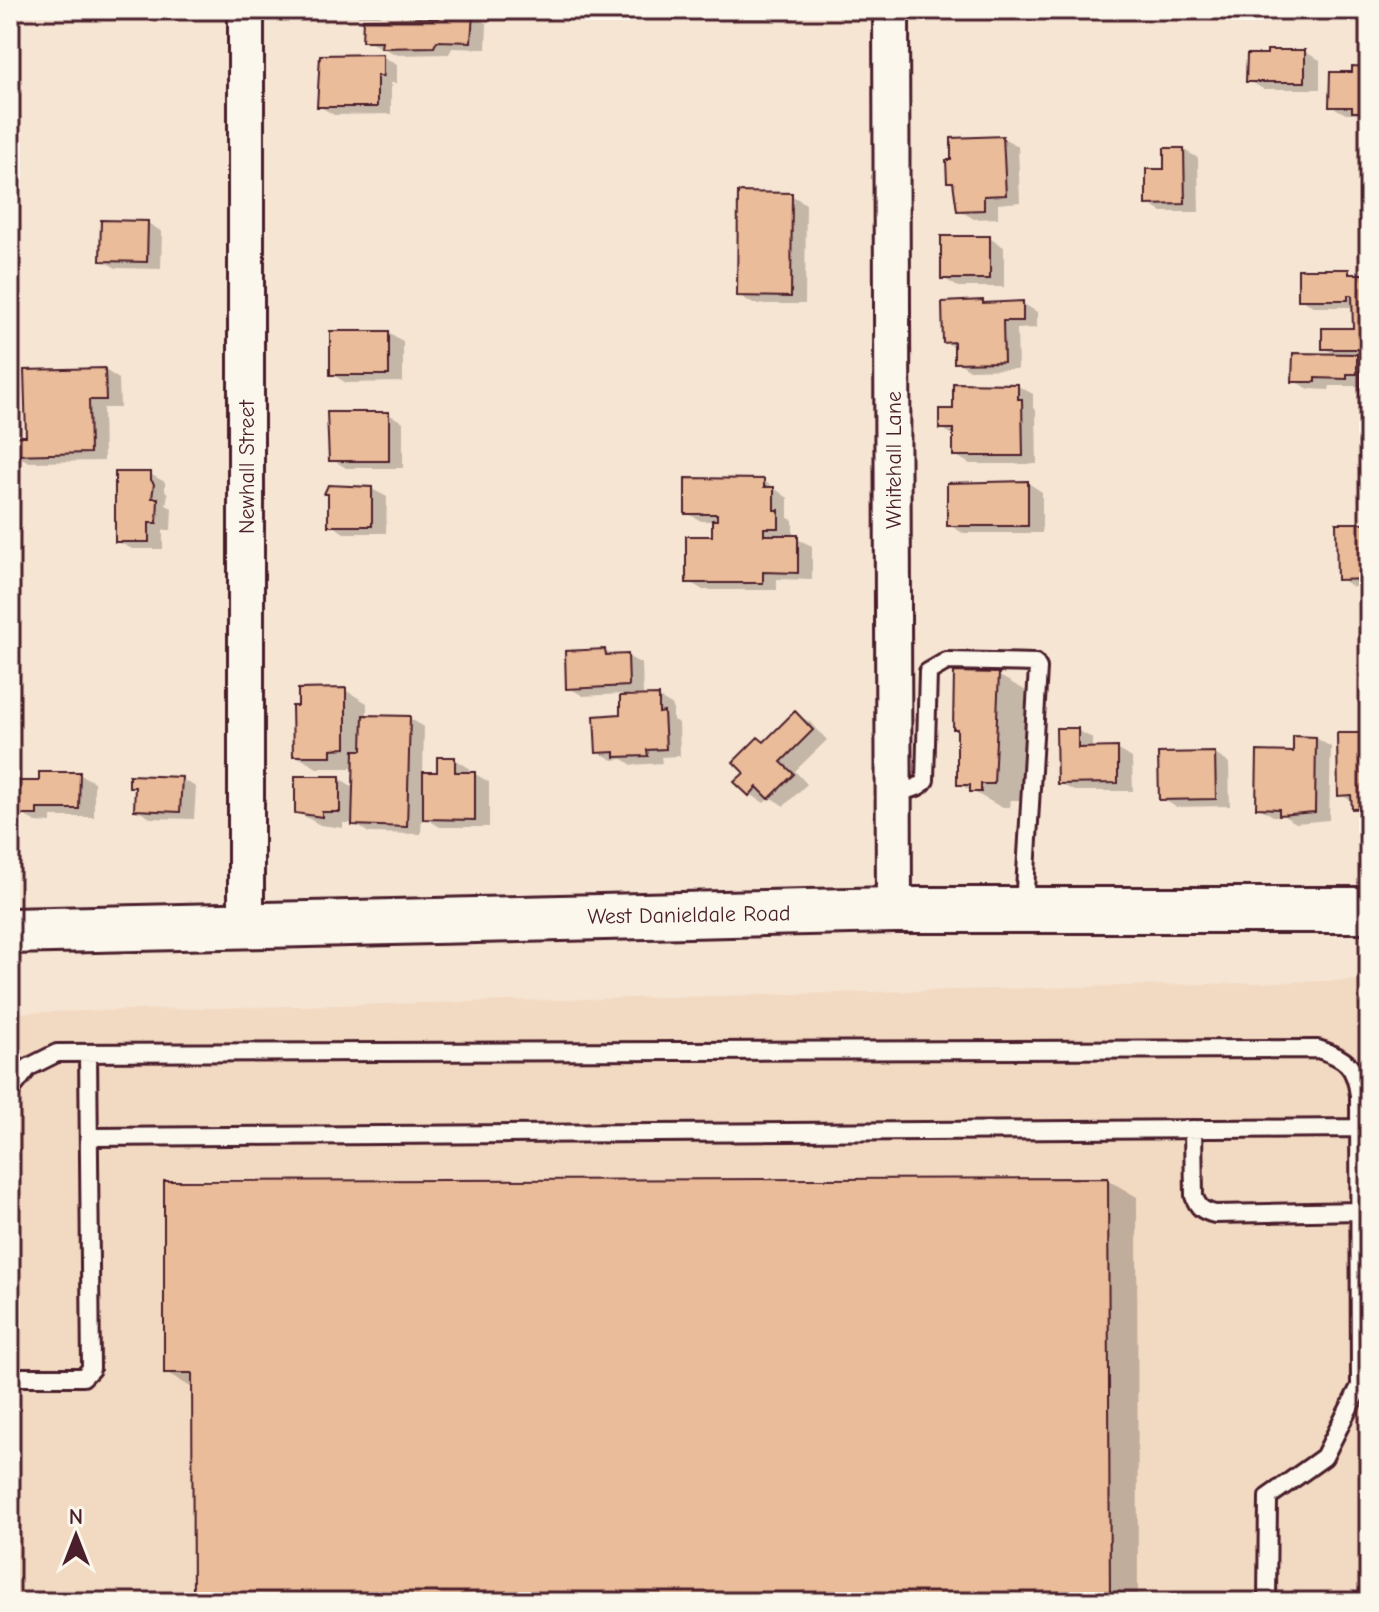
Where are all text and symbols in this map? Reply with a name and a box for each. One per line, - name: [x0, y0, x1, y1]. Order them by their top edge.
- street label: Whitehall Lane: [881, 391, 907, 529]
- street label: Newhall Street: [234, 399, 260, 534]
- street label: West Danieldale Road: [587, 900, 791, 930]
- north arrow: [36, 1496, 116, 1576]
- text: N: [69, 1504, 83, 1530]

